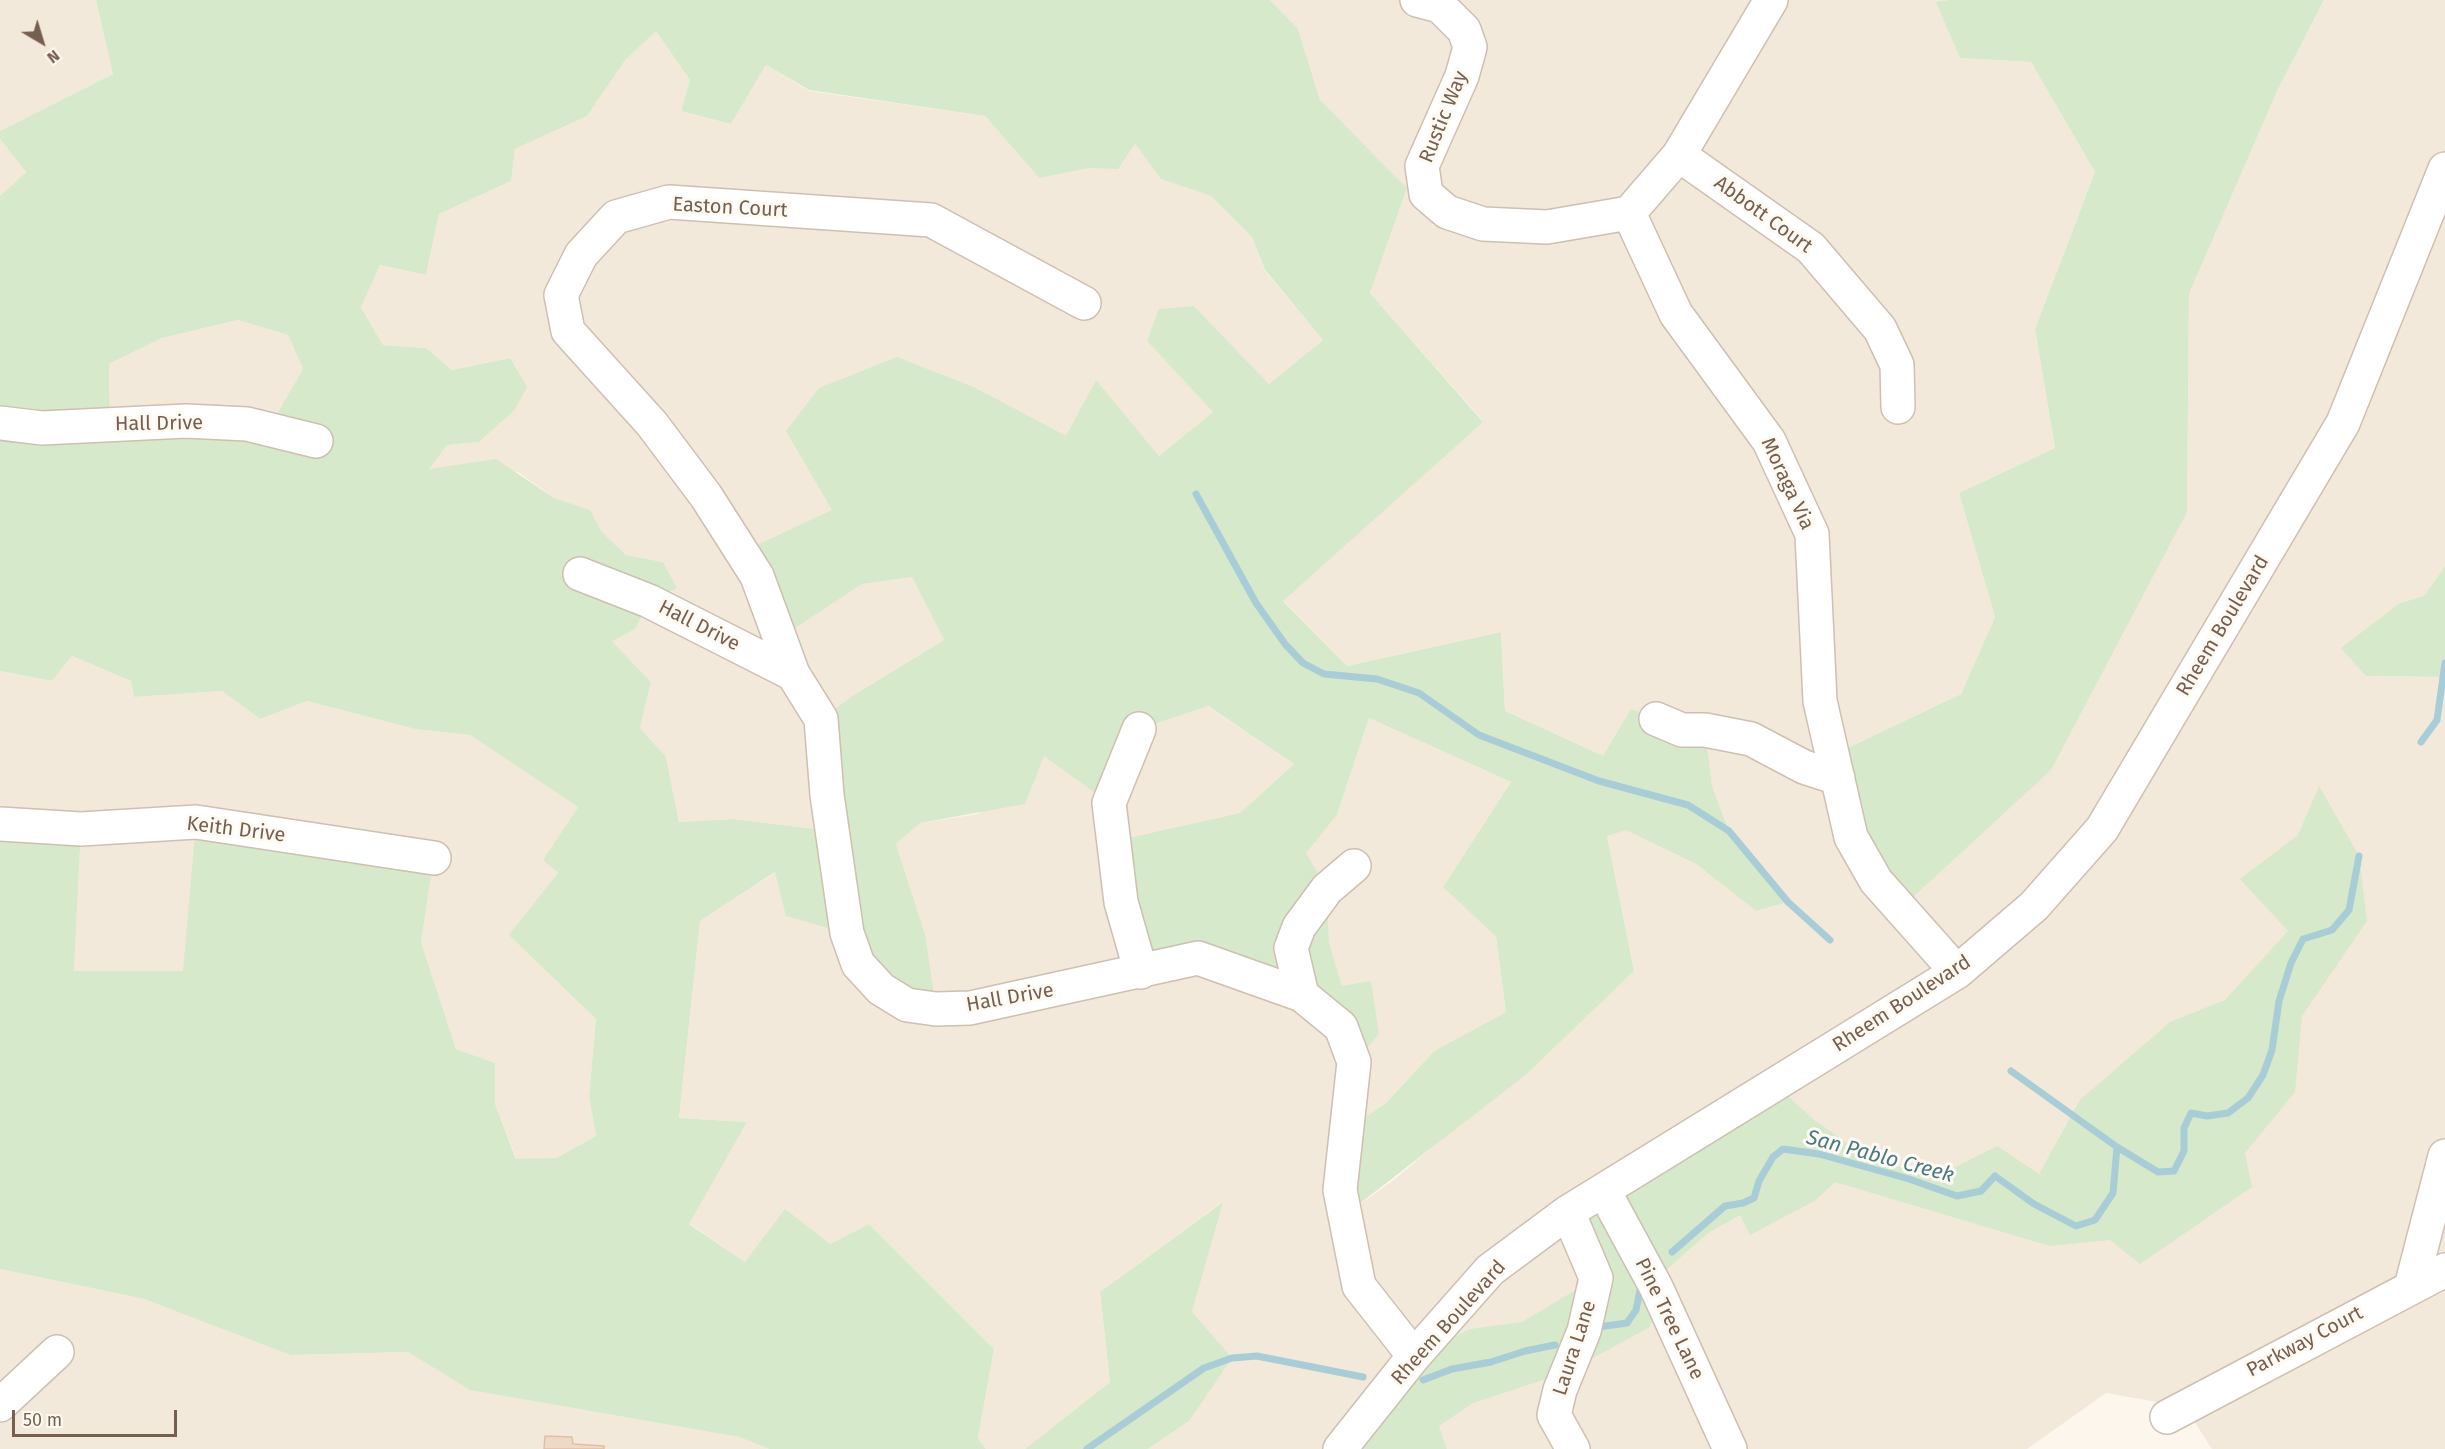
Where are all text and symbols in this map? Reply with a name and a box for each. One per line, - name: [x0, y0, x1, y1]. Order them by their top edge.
- north arrow: [12, 12, 72, 72]
- text: N: [43, 46, 63, 67]
- street label: Rustic Way: [1415, 67, 1473, 167]
- street label: Abbott Court: [1709, 171, 1817, 259]
- street label: Easton Court: [672, 193, 788, 223]
- street label: Hall Drive: [115, 411, 203, 437]
- street label: Moraga Via: [1755, 434, 1819, 534]
- street label: Rheem Boulevard: [2172, 551, 2274, 701]
- street label: Hall Drive: [654, 595, 744, 657]
- street label: Keith Drive: [185, 812, 287, 848]
- street label: Rheem Boulevard: [1829, 950, 1975, 1058]
- street label: Hall Drive: [964, 979, 1056, 1017]
- water label: San Pablo Creek: [1803, 1125, 1957, 1189]
- street label: Pine Tree Lane: [1629, 1254, 1709, 1384]
- street label: Rheem Boulevard: [1387, 1256, 1511, 1390]
- street label: Laura Lane: [1548, 1297, 1602, 1399]
- street label: Parkway Court: [2243, 1301, 2367, 1383]
- scale bar: [15, 1398, 180, 1436]
- text: 50 m: [23, 1409, 62, 1431]

